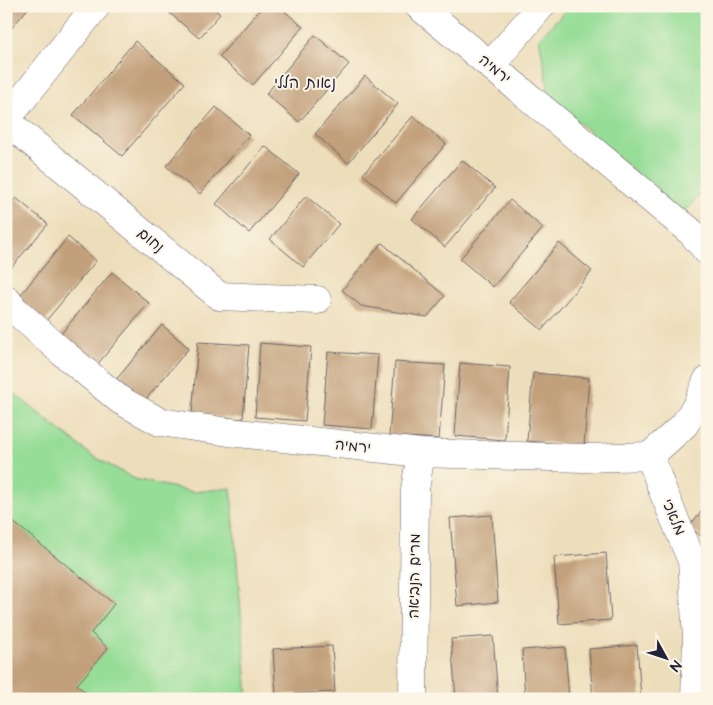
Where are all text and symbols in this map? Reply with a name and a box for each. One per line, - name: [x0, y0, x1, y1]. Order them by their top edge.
- street label: ירמיה: [474, 50, 515, 89]
- district label: נאות הללי: [274, 72, 336, 94]
- street label: נחום: [133, 223, 168, 258]
- street label: ירמיה: [334, 434, 372, 459]
- street label: מלאכי: [656, 496, 691, 539]
- street label: מרים הנביאה: [403, 533, 426, 619]
- north arrow: [640, 632, 690, 682]
- text: N: [665, 656, 686, 676]

